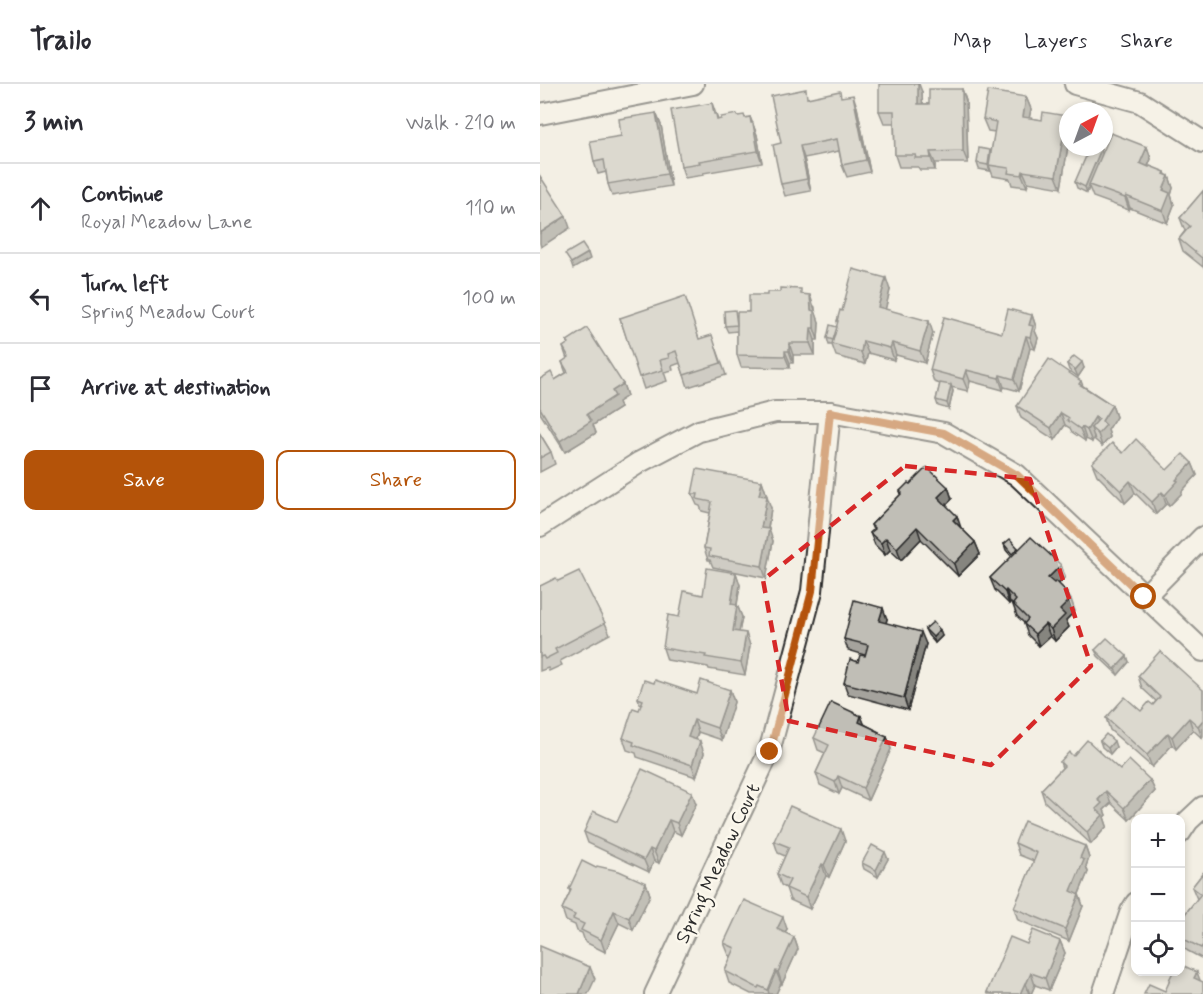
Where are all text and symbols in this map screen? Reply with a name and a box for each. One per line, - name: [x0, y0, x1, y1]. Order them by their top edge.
- text: Trailo: [30, 23, 91, 60]
- text: Map: [953, 27, 991, 55]
- text: Layers: [1024, 27, 1087, 55]
- text: Share: [1120, 27, 1173, 55]
- north arrow: [1059, 102, 1113, 156]
- text: 3 min: [24, 106, 84, 140]
- text: Walk · 210 m: [406, 110, 516, 137]
- text: Continue: [81, 181, 163, 209]
- icon: ahead: [24, 192, 57, 225]
- text: 110 m: [465, 195, 516, 222]
- text: Royal Meadow Lane: [81, 209, 253, 236]
- text: Turn left: [81, 271, 169, 299]
- icon: left: [24, 282, 57, 315]
- text: 100 m: [462, 285, 516, 312]
- text: Spring Meadow Court: [81, 299, 255, 326]
- icon: arrive: [24, 372, 57, 405]
- text: Arrive at destination: [81, 374, 271, 402]
- button: Save: [24, 450, 264, 510]
- button: Share: [276, 450, 516, 510]
- route start: [1130, 583, 1156, 609]
- route end: [756, 738, 782, 764]
- street label: Spring Meadow Court: [669, 779, 769, 949]
- map controls: [1131, 814, 1185, 976]
- button: +: [1131, 814, 1185, 868]
- button: −: [1131, 868, 1185, 922]
- button: locate: [1131, 922, 1185, 976]

